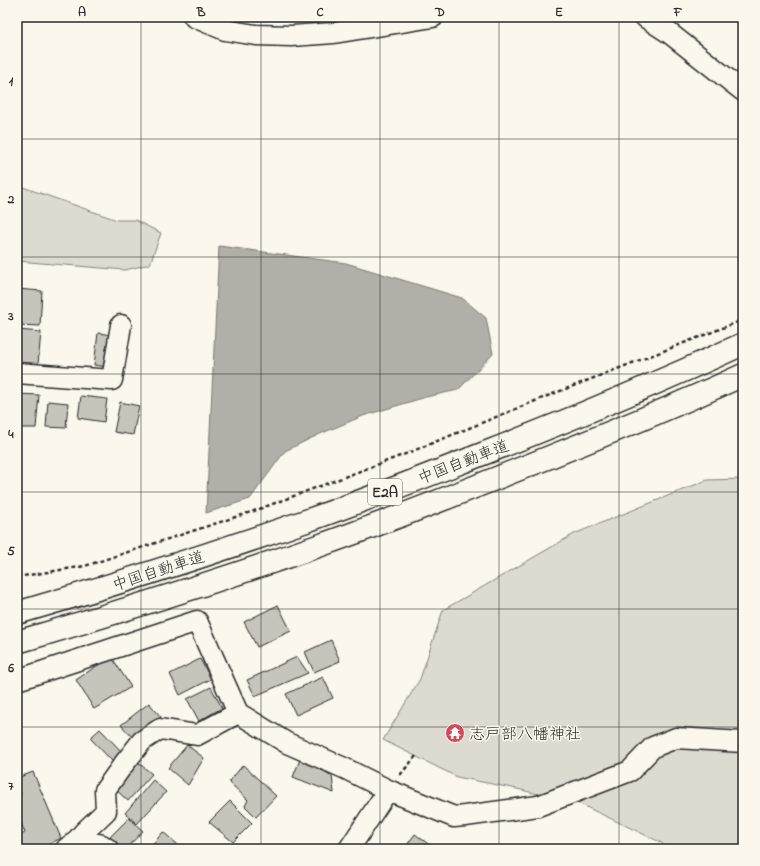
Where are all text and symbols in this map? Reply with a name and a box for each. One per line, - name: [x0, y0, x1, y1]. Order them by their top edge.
- text: A: [78, 3, 86, 22]
- text: B: [196, 3, 206, 22]
- text: C: [316, 3, 324, 22]
- text: D: [434, 3, 445, 22]
- text: E: [555, 3, 563, 22]
- text: F: [673, 3, 683, 22]
- text: 1: [9, 72, 14, 91]
- text: 2: [7, 190, 15, 209]
- text: 3: [7, 307, 14, 326]
- text: 4: [7, 425, 14, 444]
- street label: 中国自動車道: [415, 434, 513, 491]
- road number: E2A: [368, 479, 402, 505]
- text: 5: [7, 542, 15, 561]
- street label: 中国自動車道: [109, 546, 208, 598]
- text: 6: [7, 659, 14, 678]
- temple icon: 志戸部八幡神社: [444, 722, 466, 744]
- place label: 志戸部八幡神社: [469, 723, 581, 747]
- text: 7: [8, 777, 14, 796]

